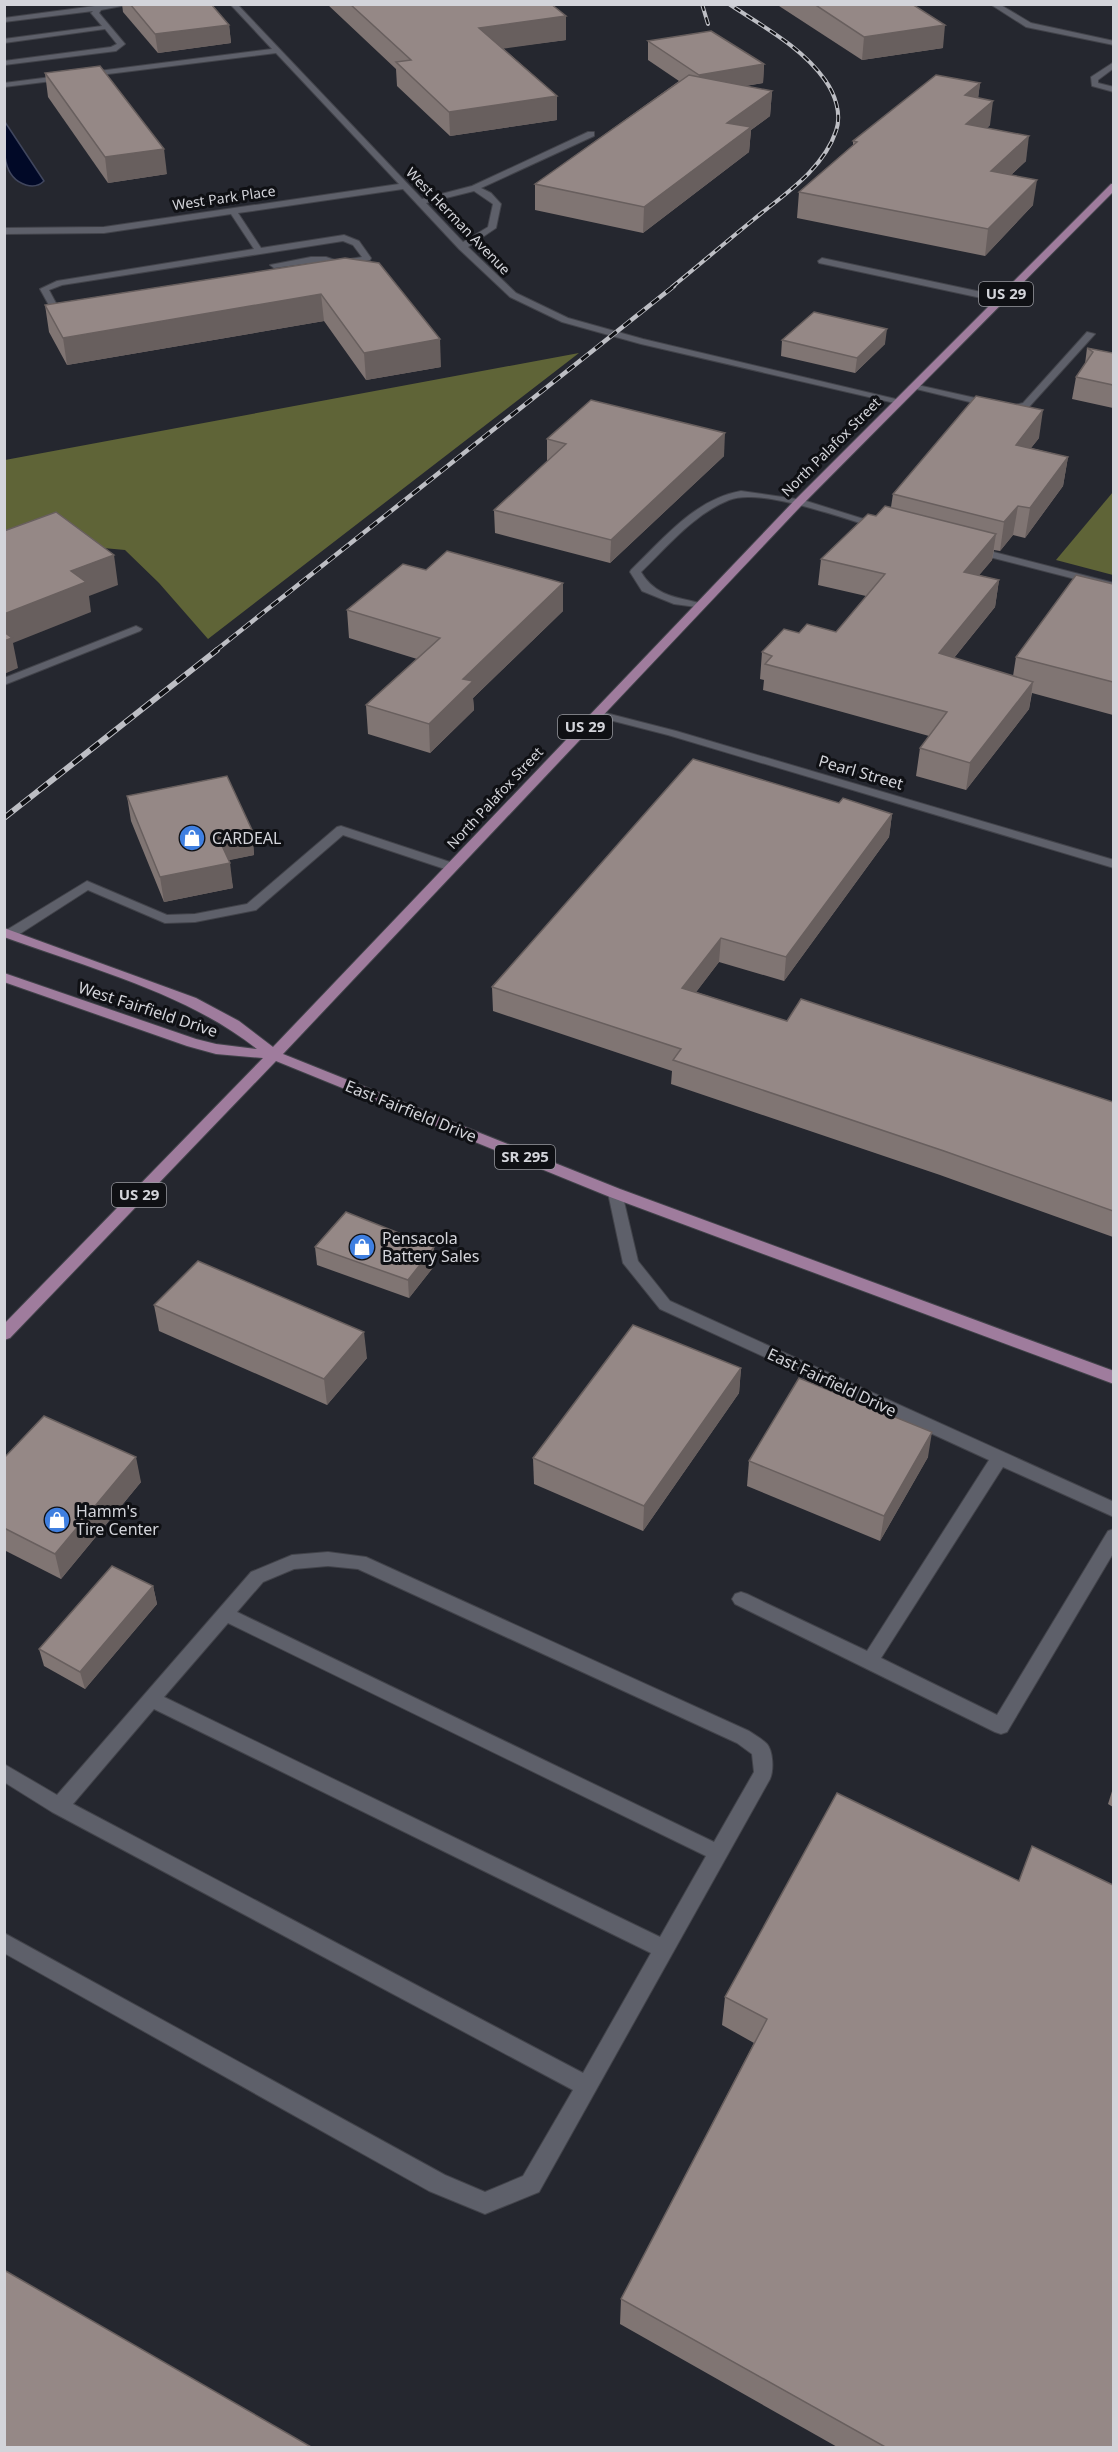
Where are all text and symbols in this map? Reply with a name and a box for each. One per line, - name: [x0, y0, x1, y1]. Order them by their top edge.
- street label: West Herman Avenue: [402, 163, 515, 279]
- street label: West Park Place: [171, 181, 277, 214]
- road number: US 29: [979, 282, 1033, 306]
- street label: North Palafox Street: [777, 393, 884, 500]
- road number: US 29: [558, 715, 612, 739]
- street label: North Palafox Street: [442, 742, 547, 853]
- street label: Pearl Street: [816, 749, 906, 795]
- shop icon: CARDEAL: [177, 823, 207, 853]
- place label: CARDEAL: [212, 827, 281, 849]
- street label: West Fairfield Drive: [75, 976, 221, 1042]
- street label: East Fairfield Drive: [342, 1075, 480, 1147]
- road number: SR 295: [495, 1145, 555, 1169]
- road number: US 29: [112, 1183, 166, 1207]
- place label: Pensacola Battery Sales: [382, 1227, 479, 1267]
- shop icon: Pensacola Battery Sales: [347, 1232, 377, 1262]
- street label: East Fairfield Drive: [764, 1342, 900, 1422]
- place label: Hamm's Tire Center: [76, 1500, 159, 1540]
- shop icon: Hamm's Tire Center: [42, 1505, 72, 1535]

